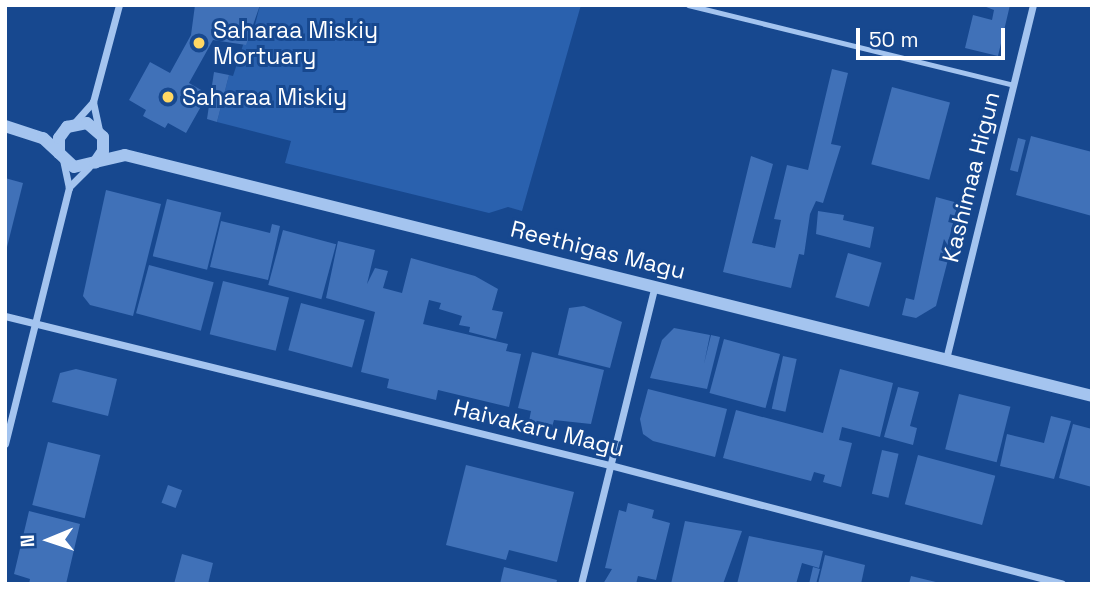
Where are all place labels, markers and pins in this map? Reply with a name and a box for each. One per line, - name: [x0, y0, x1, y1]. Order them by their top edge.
- place label: Saharaa Miskiy Mortuary: [213, 16, 378, 70]
- marker: Saharaa Miskiy Mortuary: [191, 35, 207, 51]
- place label: Saharaa Miskiy: [182, 83, 347, 111]
- marker: Saharaa Miskiy: [160, 89, 176, 105]

